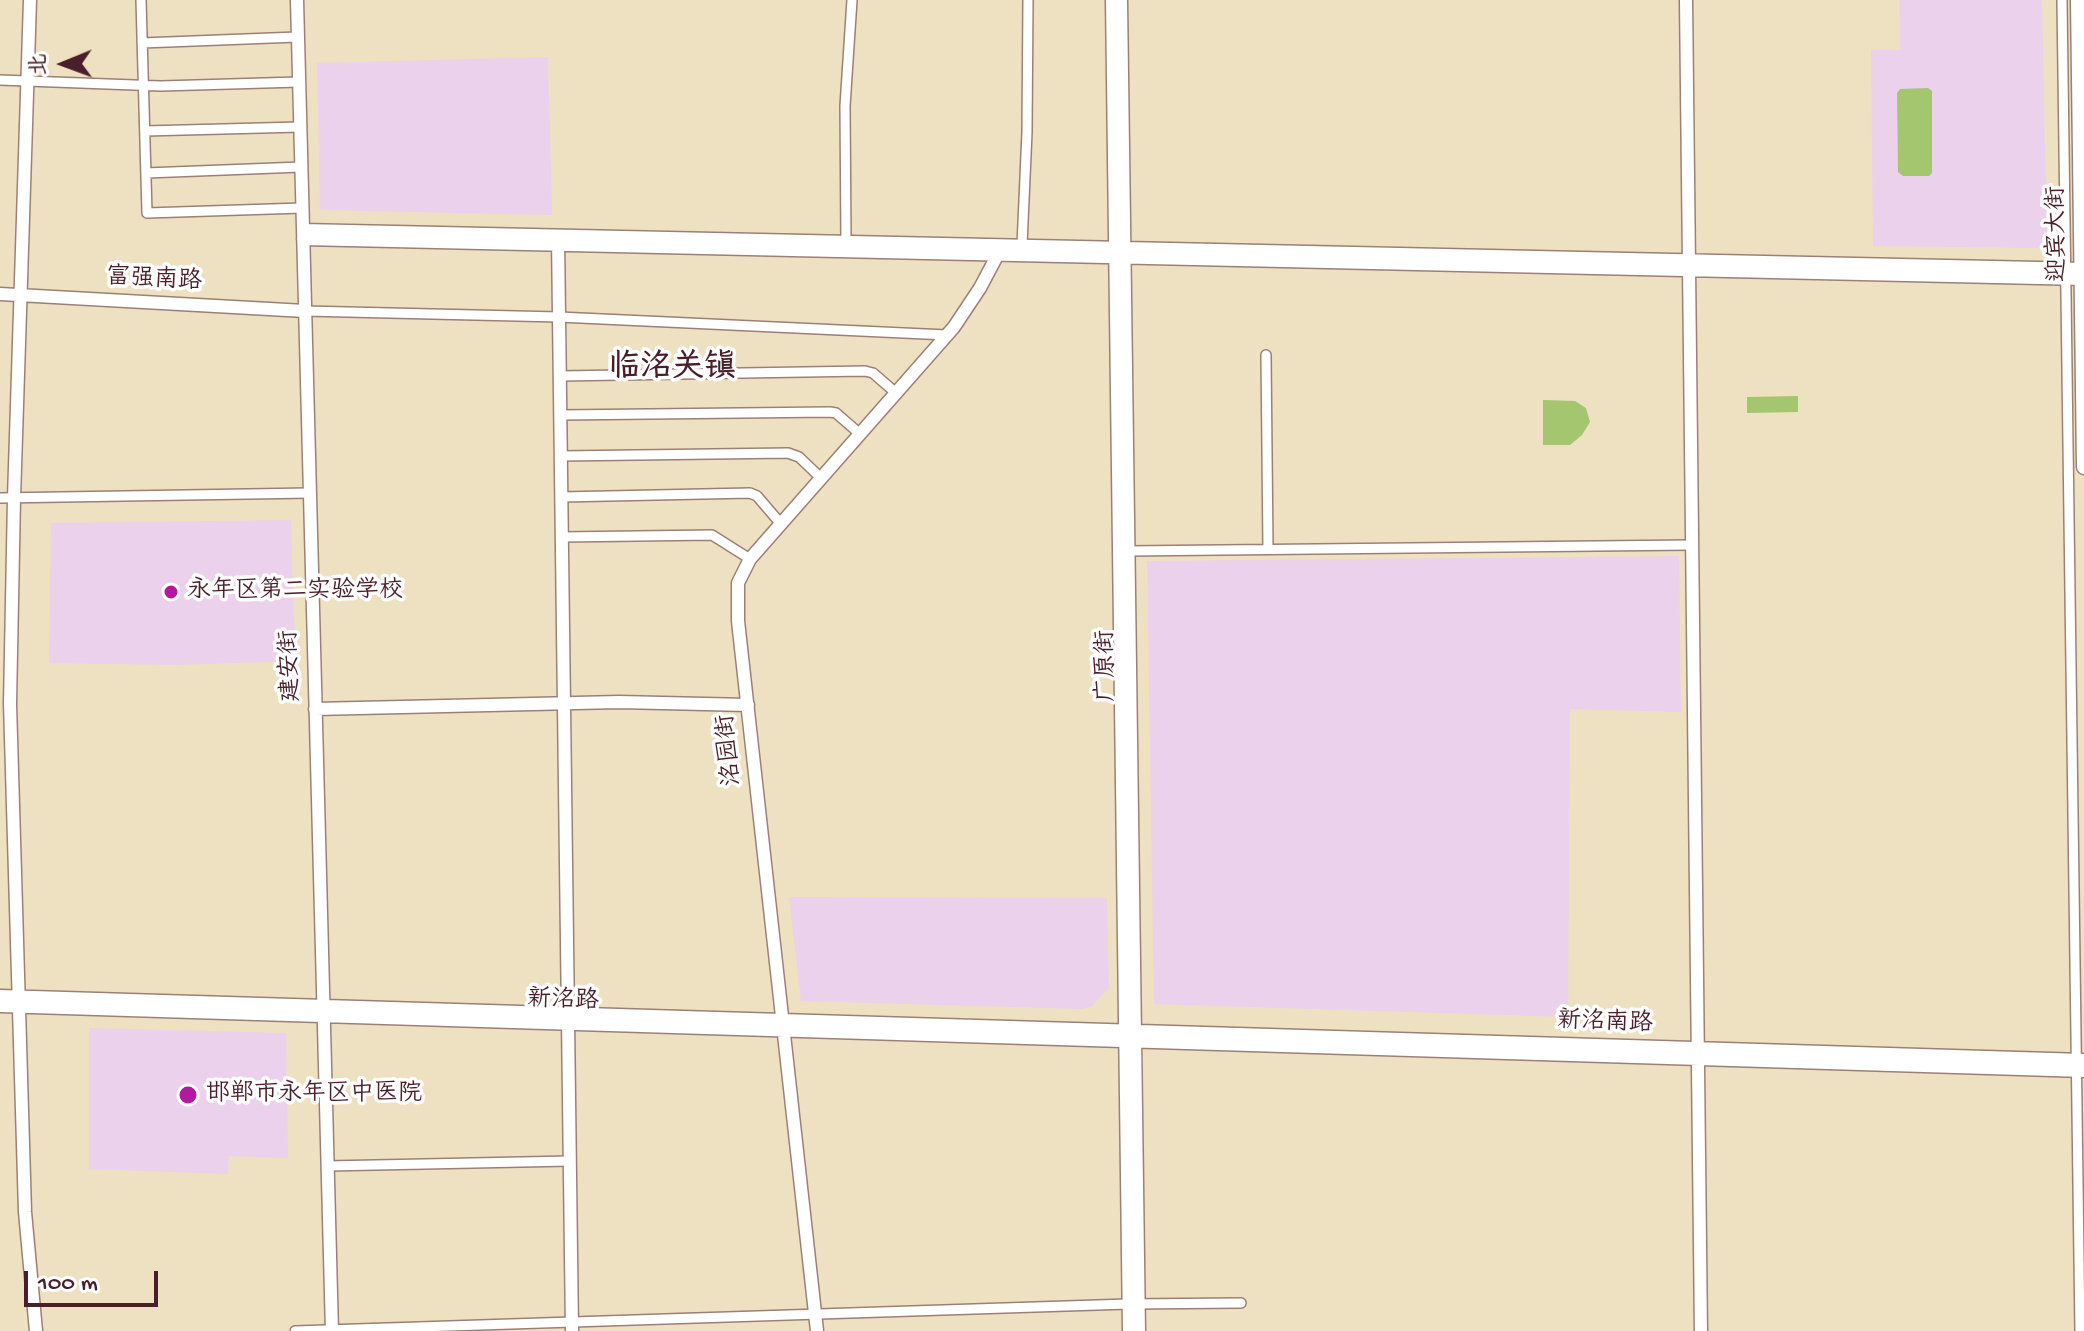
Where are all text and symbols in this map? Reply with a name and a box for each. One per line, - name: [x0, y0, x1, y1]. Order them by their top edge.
- north arrow: [24, 24, 104, 104]
- text: 北: [27, 53, 53, 76]
- street label: 迎宾大街: [2044, 186, 2074, 282]
- street label: 富强南路: [105, 264, 203, 298]
- district label: 临洺关镇: [608, 351, 736, 389]
- place label: 永年区第二实验学校: [187, 578, 403, 606]
- marker: 永年区第二实验学校: [162, 583, 180, 601]
- street label: 建安街: [276, 630, 308, 702]
- street label: 广原街: [1093, 630, 1123, 702]
- street label: 洺园街: [713, 713, 749, 787]
- street label: 新洺路: [527, 986, 599, 1018]
- street label: 新洺南路: [1557, 1008, 1653, 1040]
- place label: 邯郸市永年区中医院: [206, 1081, 422, 1109]
- marker: 邯郸市永年区中医院: [177, 1084, 199, 1106]
- scale bar: [28, 1255, 162, 1305]
- text: 100 m: [38, 1270, 98, 1299]

